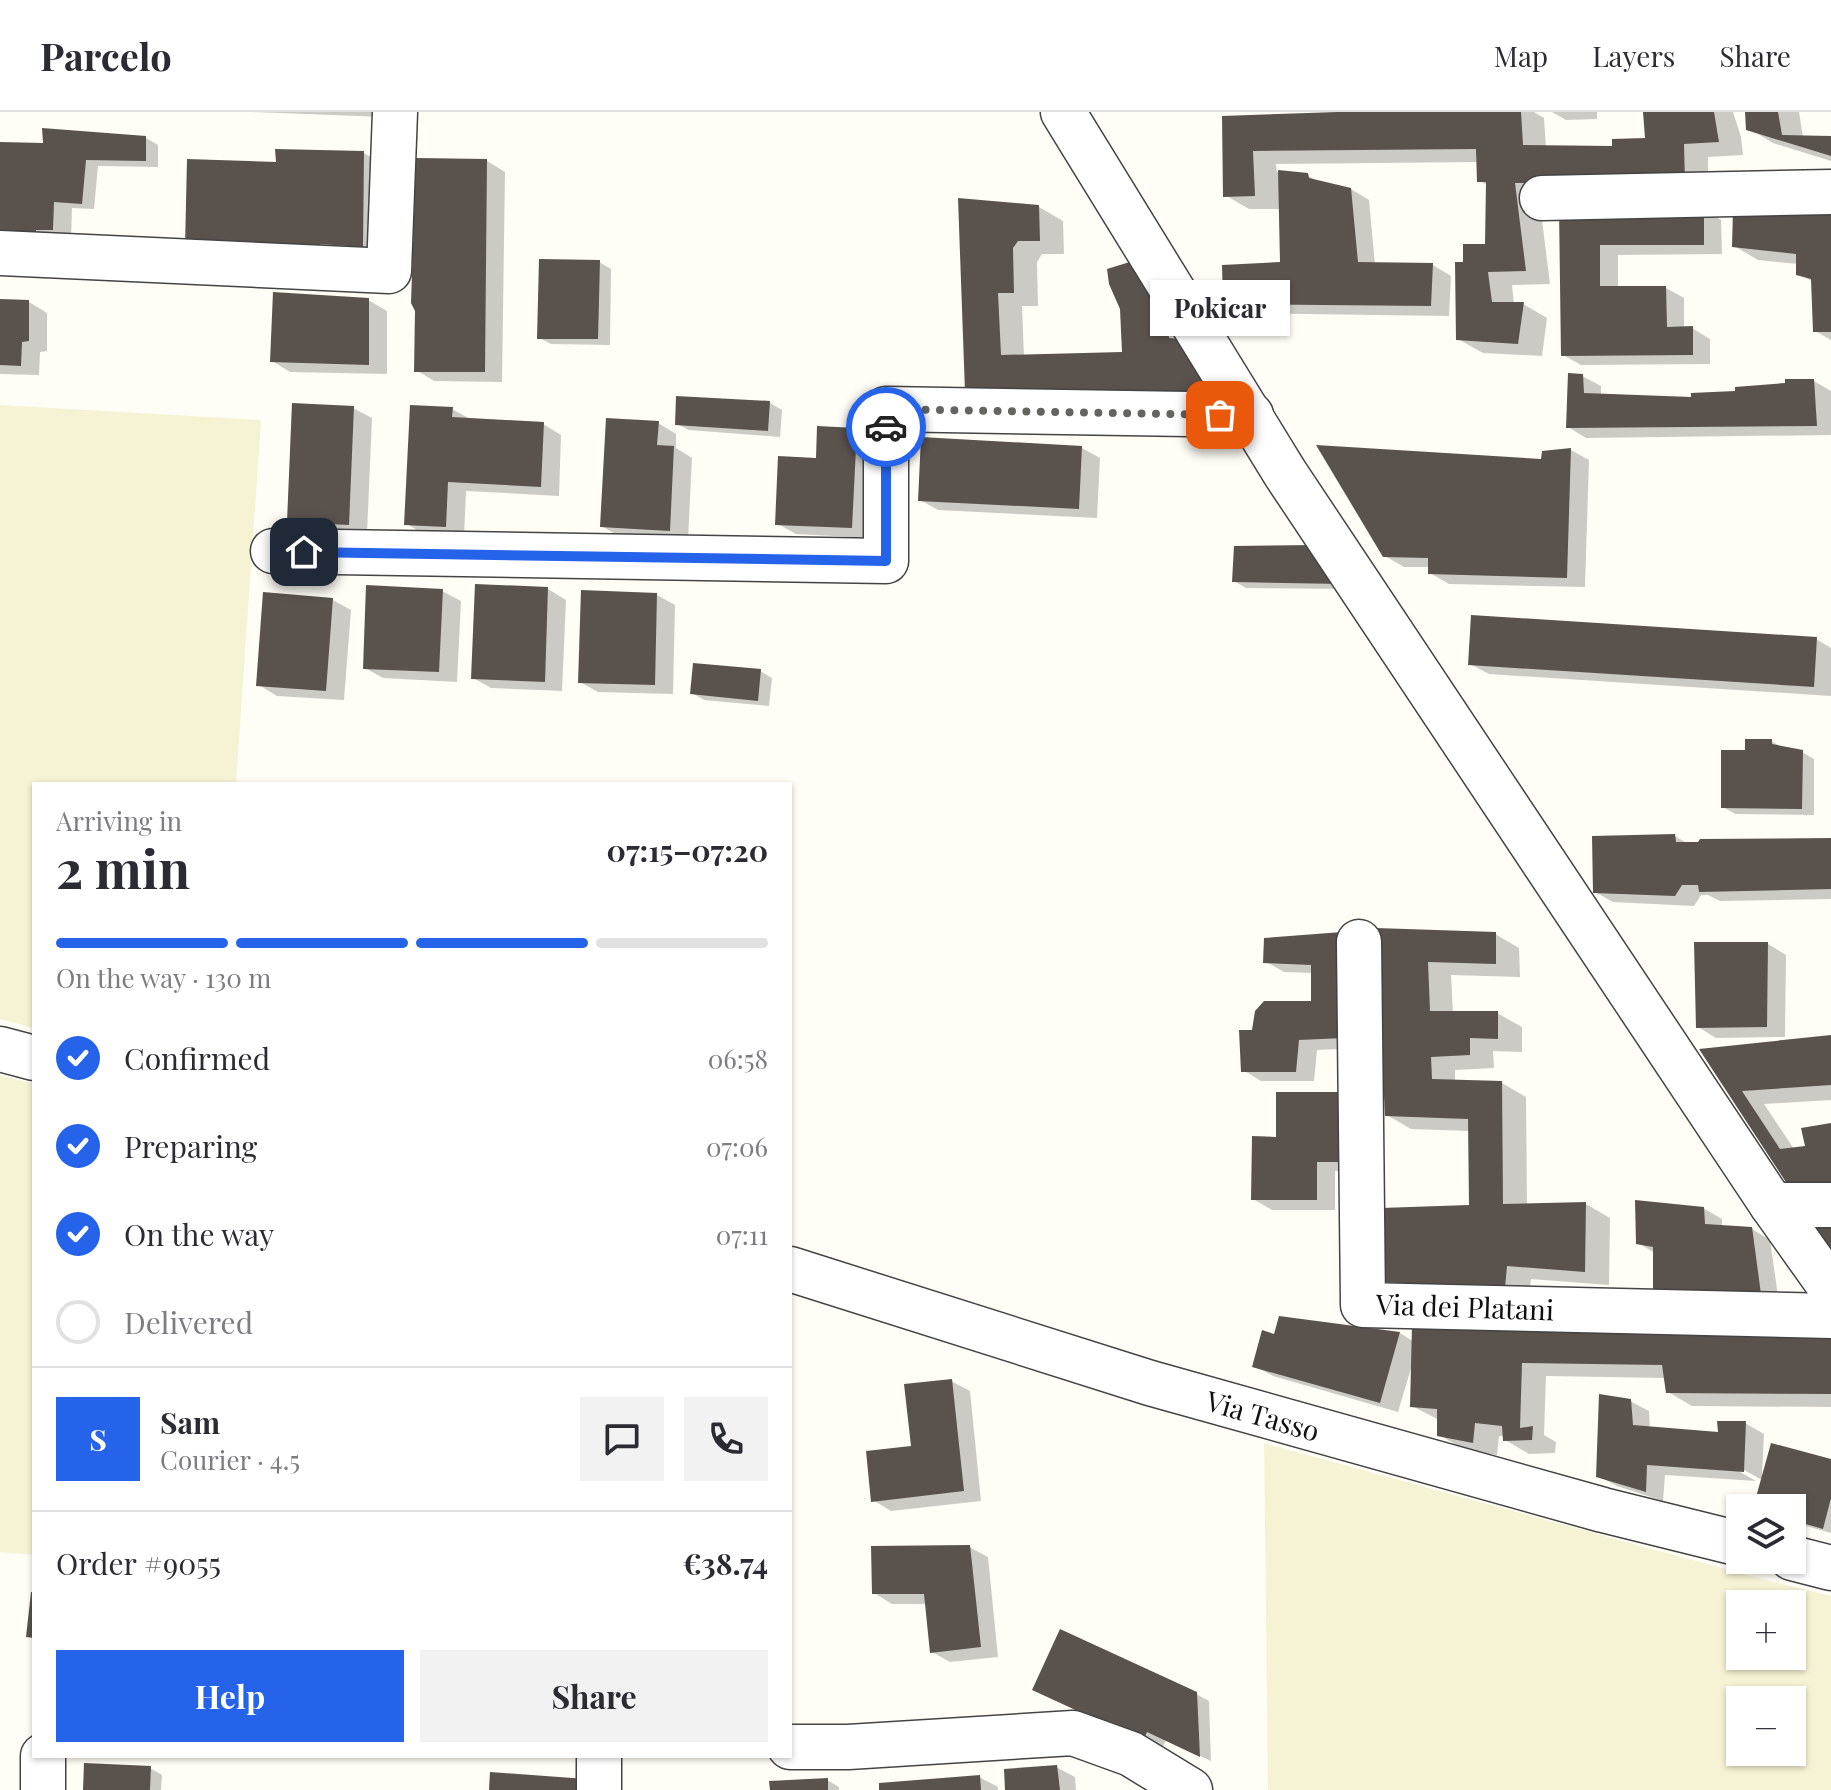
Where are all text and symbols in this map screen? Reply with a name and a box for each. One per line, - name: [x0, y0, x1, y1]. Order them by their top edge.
- text: Parcelo: [40, 30, 172, 81]
- text: Map: [1494, 37, 1548, 74]
- text: Layers: [1592, 37, 1675, 74]
- text: Share: [1719, 37, 1791, 74]
- callout: Pokicar: [1150, 279, 1290, 335]
- text: Pokicar: [1174, 290, 1266, 325]
- pin: [1186, 381, 1254, 449]
- courier: [846, 387, 926, 467]
- icon: bag: [1198, 393, 1242, 437]
- icon: car: [864, 405, 908, 449]
- pin: [270, 518, 338, 586]
- icon: home: [282, 530, 326, 574]
- text: Arriving in: [56, 803, 182, 838]
- text: 07:15–07:20: [607, 830, 768, 870]
- text: 2 min: [56, 833, 190, 902]
- text: On the way · 130 m: [56, 960, 271, 995]
- icon: check: [56, 1036, 100, 1080]
- text: Confirmed: [124, 1038, 270, 1078]
- text: 06:58: [708, 1041, 768, 1076]
- icon: check: [56, 1124, 100, 1168]
- text: Preparing: [124, 1126, 257, 1166]
- text: 07:06: [706, 1129, 768, 1164]
- icon: check: [56, 1212, 100, 1256]
- text: On the way: [124, 1214, 274, 1254]
- text: 07:11: [716, 1217, 768, 1252]
- street label: Via dei Platani: [1374, 1284, 1555, 1328]
- text: Delivered: [124, 1302, 253, 1342]
- street label: Via Tasso: [1201, 1381, 1324, 1449]
- button: chat: [580, 1397, 664, 1481]
- button: phone: [684, 1397, 768, 1481]
- text: Sam: [160, 1402, 220, 1442]
- text: S: [89, 1419, 107, 1459]
- text: Courier · 4.5: [160, 1442, 300, 1477]
- map controls: [1726, 1494, 1806, 1766]
- button: layers: [1726, 1494, 1806, 1574]
- text: Order #9055: [56, 1543, 221, 1583]
- text: €38.74: [682, 1543, 768, 1583]
- button: +: [1726, 1590, 1806, 1670]
- button: Help: [56, 1650, 404, 1742]
- button: Share: [420, 1650, 768, 1742]
- button: −: [1726, 1686, 1806, 1766]

